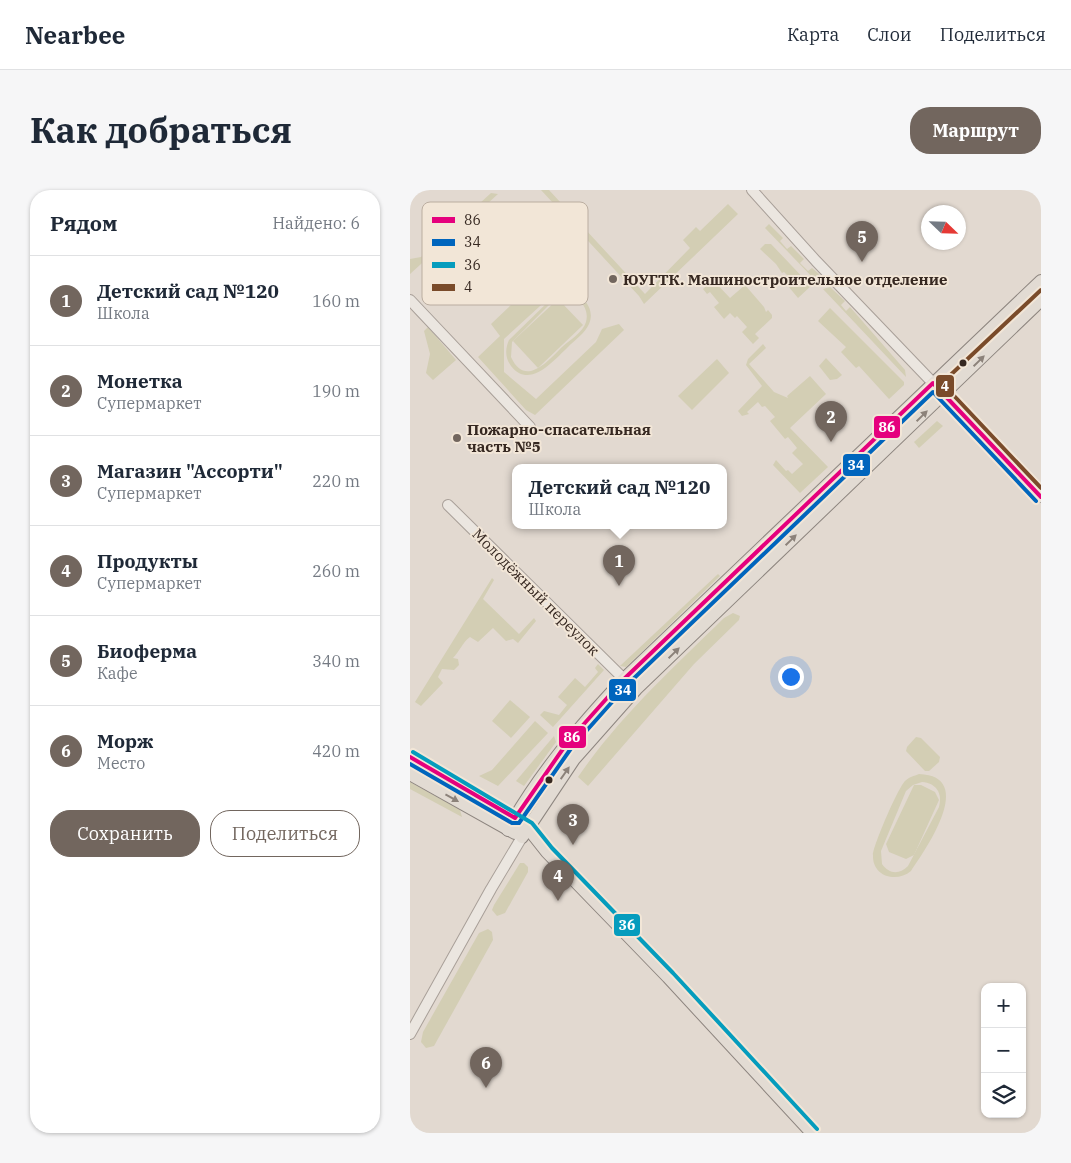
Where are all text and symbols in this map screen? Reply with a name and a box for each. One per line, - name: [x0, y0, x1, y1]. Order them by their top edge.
- text: Nearbee: [25, 19, 125, 51]
- text: Карта: [787, 23, 839, 46]
- text: Слои: [867, 23, 912, 46]
- text: Поделиться: [940, 23, 1046, 46]
- text: Как добраться: [30, 107, 292, 153]
- button: Маршрут: [910, 107, 1041, 154]
- legend: [422, 202, 588, 305]
- north arrow: [921, 205, 966, 250]
- text: Рядом: [50, 209, 118, 237]
- text: 86: [464, 211, 481, 229]
- text: Найдено: 6: [272, 213, 360, 233]
- pin: 5: [846, 221, 878, 262]
- text: 34: [464, 233, 481, 251]
- text: 36: [464, 256, 481, 274]
- place label: ЮУГТК. Машиностроительное отделение: [623, 270, 948, 289]
- marker: ЮУГТК. Машиностроительное отделение: [607, 273, 619, 285]
- text: 4: [464, 278, 472, 296]
- text: Детский сад №120: [97, 279, 279, 303]
- text: 1: [61, 291, 71, 311]
- text: 160 m: [312, 291, 360, 311]
- text: Школа: [97, 303, 150, 323]
- one-way arrow: [973, 355, 985, 367]
- unlabelled marker: [958, 358, 968, 368]
- text: Монетка: [97, 369, 183, 393]
- line badge: 4: [935, 374, 955, 398]
- text: 4: [941, 377, 949, 395]
- text: 2: [61, 381, 71, 401]
- text: 190 m: [312, 381, 360, 401]
- text: Супермаркет: [97, 393, 202, 413]
- pin: 2: [815, 401, 847, 442]
- one-way arrow: [915, 410, 927, 422]
- line badge: 86: [873, 415, 901, 439]
- text: 86: [879, 418, 895, 436]
- place label: Пожарно-спасательная часть №5: [467, 420, 651, 456]
- marker: Пожарно-спасательная часть №5: [451, 432, 463, 444]
- line badge: 34: [842, 453, 871, 477]
- text: 34: [848, 456, 864, 474]
- text: Магазин "Ассорти": [97, 459, 283, 483]
- popup: [512, 464, 727, 529]
- text: 3: [61, 471, 71, 491]
- text: 220 m: [312, 471, 360, 491]
- text: Детский сад №120: [529, 475, 710, 499]
- text: Супермаркет: [97, 483, 202, 503]
- text: Школа: [529, 499, 581, 519]
- street label: Молодёжный переулок: [469, 525, 604, 660]
- one-way arrow: [785, 534, 797, 546]
- pin: 1: [603, 545, 635, 586]
- text: Продукты: [97, 549, 198, 573]
- text: 4: [61, 561, 71, 581]
- text: 260 m: [312, 561, 360, 581]
- text: Супермаркет: [97, 573, 202, 593]
- text: Биоферма: [97, 639, 197, 663]
- one-way arrow: [668, 647, 680, 659]
- text: 5: [61, 651, 71, 671]
- text: 340 m: [312, 651, 360, 671]
- text: Кафе: [97, 663, 138, 683]
- your location: [778, 664, 804, 690]
- line badge: 34: [608, 678, 637, 702]
- text: 34: [615, 681, 631, 699]
- line badge: 86: [558, 725, 587, 749]
- text: 86: [564, 728, 580, 746]
- text: Морж: [97, 729, 153, 753]
- text: 6: [61, 741, 71, 761]
- text: 420 m: [312, 741, 360, 761]
- text: Место: [97, 753, 145, 773]
- one-way arrow: [560, 766, 570, 780]
- unlabelled marker: [544, 775, 554, 785]
- one-way arrow: [445, 794, 460, 802]
- pin: 3: [557, 804, 589, 845]
- button: Сохранить: [50, 810, 200, 857]
- button: Поделиться: [210, 810, 360, 857]
- pin: 4: [542, 860, 574, 901]
- line badge: 36: [613, 913, 641, 937]
- text: 36: [619, 916, 635, 934]
- map controls: [981, 983, 1026, 1118]
- button: +: [981, 983, 1026, 1028]
- button: −: [981, 1028, 1026, 1073]
- pin: 6: [470, 1047, 502, 1088]
- button: layers: [981, 1073, 1026, 1118]

